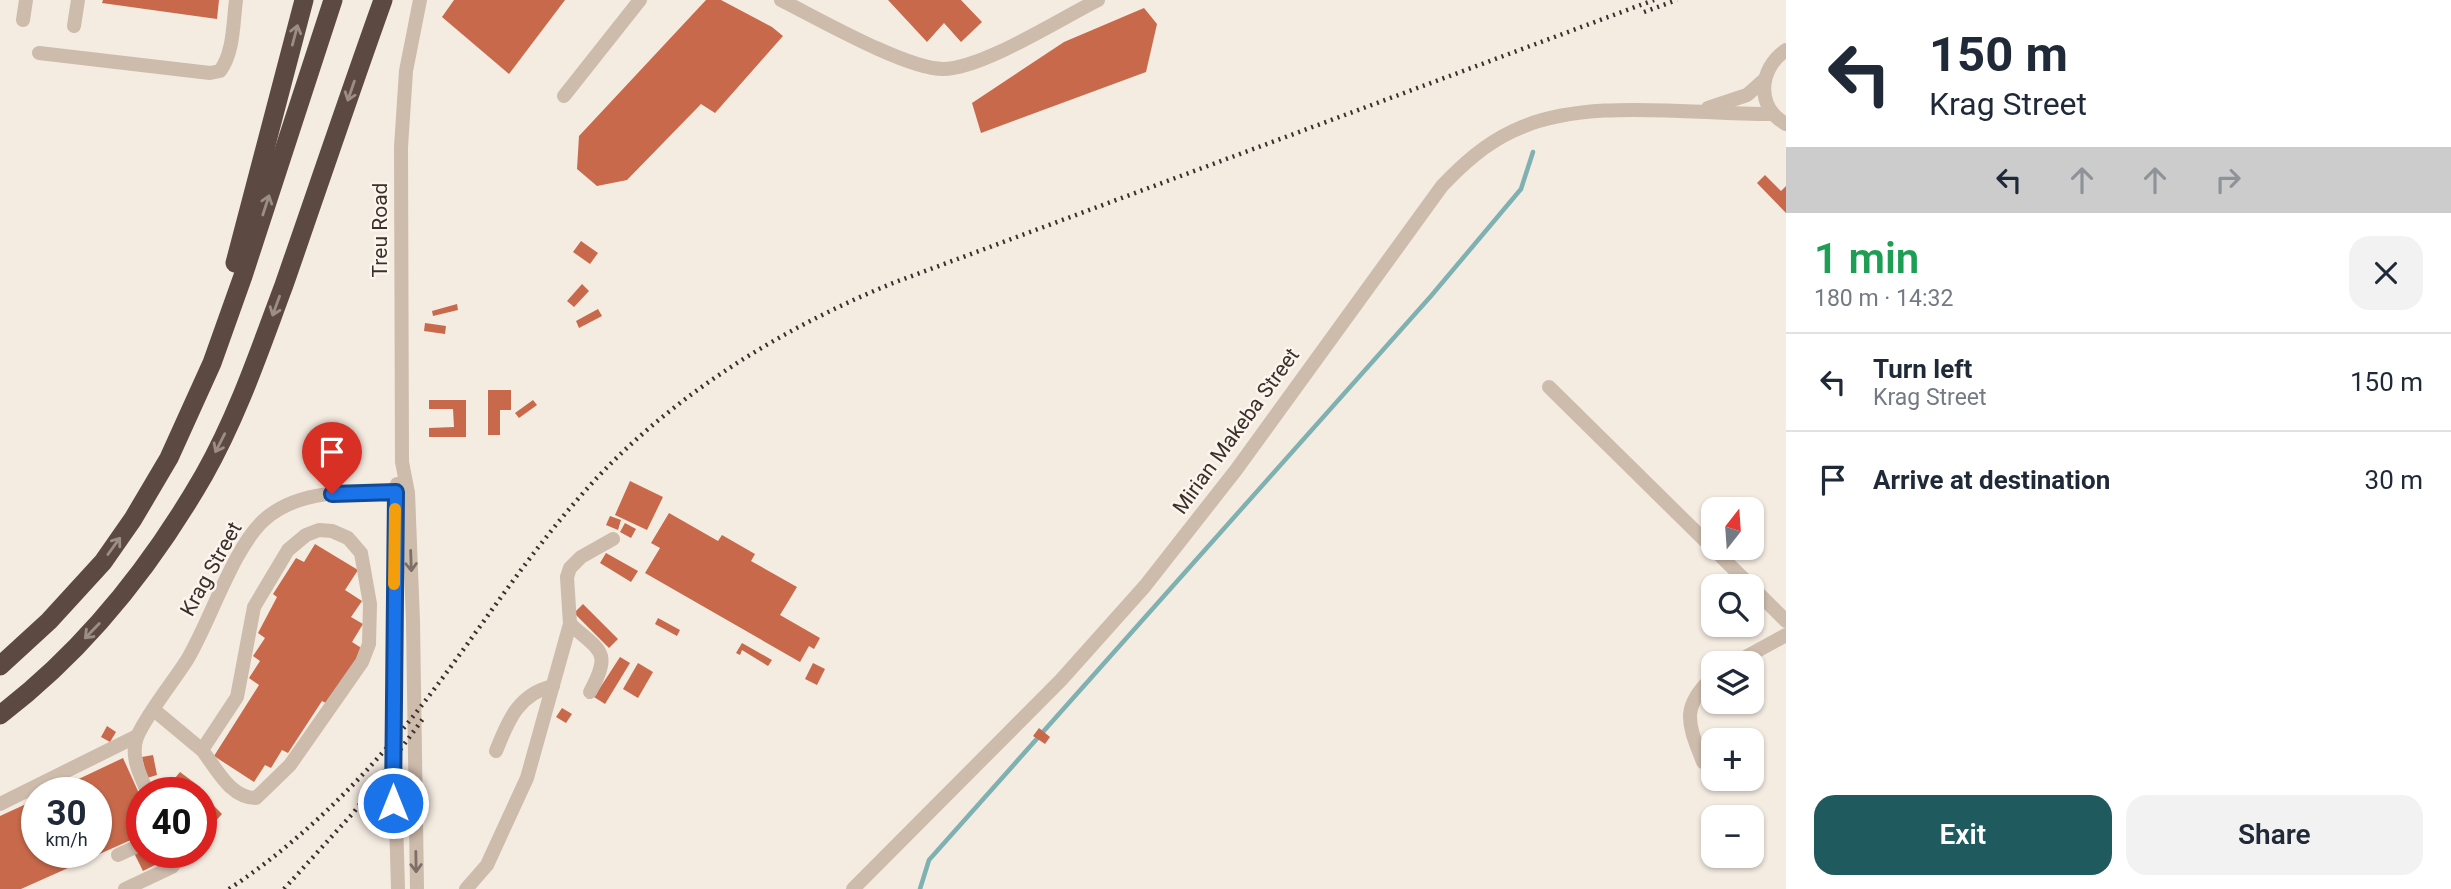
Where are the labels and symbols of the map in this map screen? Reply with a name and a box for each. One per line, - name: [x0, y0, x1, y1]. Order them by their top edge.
- one-way arrow: [289, 25, 302, 47]
- one-way arrow: [344, 80, 356, 102]
- street label: Treu Road: [368, 183, 392, 277]
- one-way arrow: [261, 195, 273, 217]
- one-way arrow: [269, 294, 281, 316]
- street label: Mirian Makeba Street: [1168, 343, 1304, 519]
- pin: [302, 422, 362, 494]
- one-way arrow: [212, 432, 226, 453]
- north arrow: [1701, 497, 1764, 560]
- street label: Krag Street: [175, 518, 247, 620]
- one-way arrow: [107, 537, 121, 556]
- one-way arrow: [405, 549, 418, 572]
- one-way arrow: [84, 622, 101, 639]
- position arrow: [356, 766, 430, 840]
- speed limit sign: 40: [126, 777, 217, 868]
- one-way arrow: [409, 850, 423, 873]

